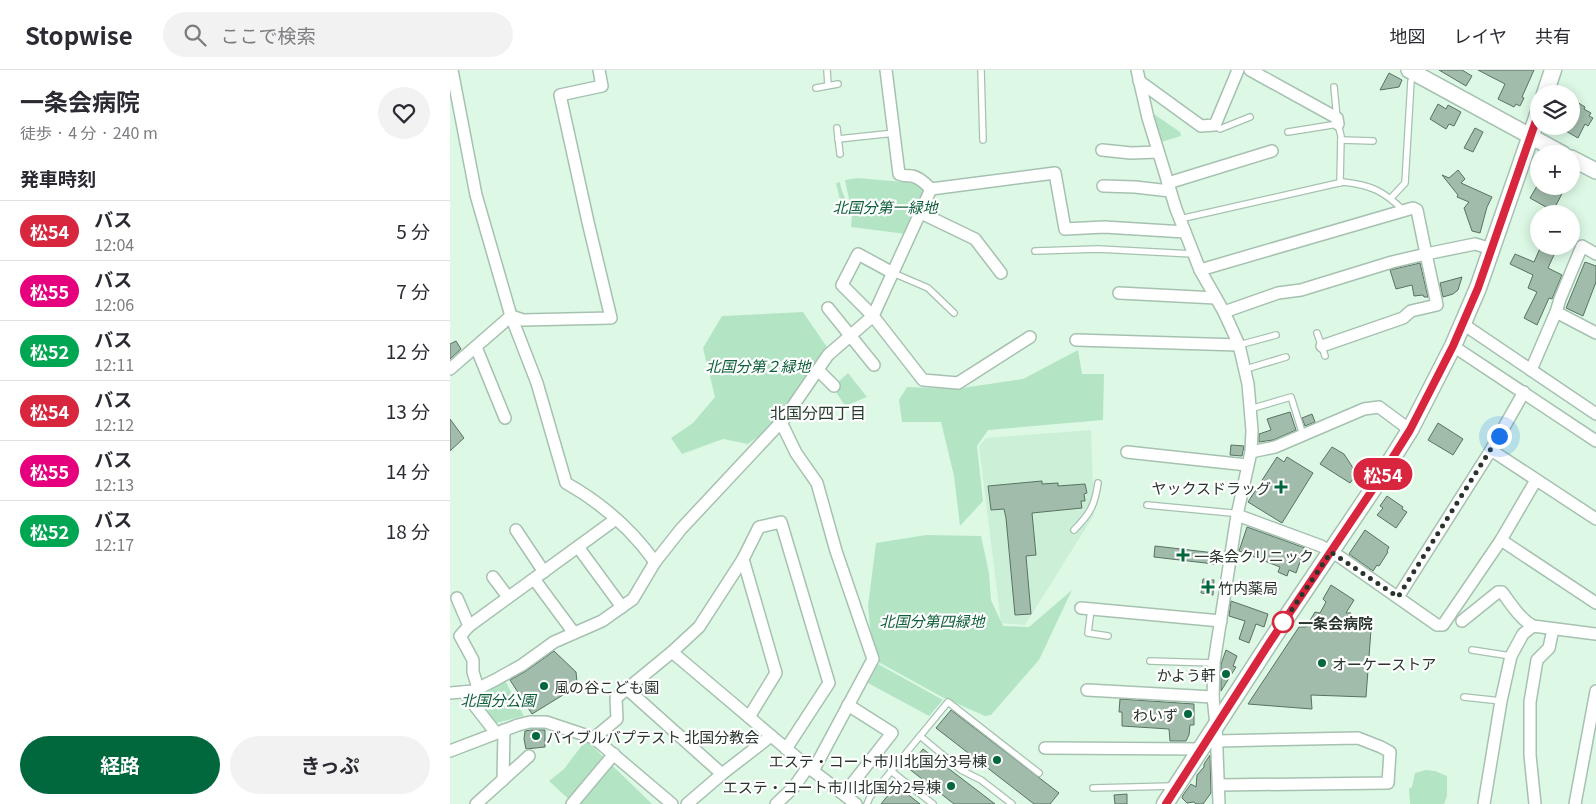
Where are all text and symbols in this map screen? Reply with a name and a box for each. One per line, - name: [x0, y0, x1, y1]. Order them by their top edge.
- search box: [163, 12, 513, 57]
- text: Stopwise: [25, 17, 133, 52]
- icon: search: [181, 21, 209, 49]
- text: ここで検索: [221, 21, 316, 48]
- text: 地図: [1390, 22, 1426, 48]
- text: レイヤ: [1454, 22, 1507, 48]
- text: 共有: [1535, 22, 1571, 48]
- text: 一条会病院: [20, 83, 140, 118]
- map controls: [1530, 85, 1580, 255]
- button: layers: [1530, 85, 1580, 135]
- button: heart: [378, 87, 430, 139]
- text: 徒歩 · 4 分 · 240 m: [20, 120, 158, 144]
- button: +: [1530, 145, 1580, 195]
- text: 発車時刻: [20, 164, 96, 191]
- park label: 北国分第一緑地: [832, 196, 939, 217]
- text: バス: [94, 205, 132, 232]
- button: −: [1530, 205, 1580, 255]
- text: 5 分: [396, 217, 430, 244]
- text: 松54: [30, 218, 69, 244]
- text: 12:04: [94, 232, 134, 256]
- text: バス: [94, 265, 132, 292]
- text: 7 分: [396, 277, 430, 304]
- text: 松55: [30, 278, 69, 304]
- text: 12:06: [94, 292, 134, 316]
- text: バス: [94, 325, 132, 352]
- text: 12 分: [386, 337, 430, 364]
- text: 松52: [30, 338, 69, 364]
- text: 12:11: [94, 352, 134, 376]
- park label: 北国分第２緑地: [705, 355, 812, 376]
- text: バス: [94, 385, 132, 412]
- text: 13 分: [386, 397, 430, 424]
- text: 松54: [30, 398, 69, 424]
- district label: 北国分四丁目: [770, 400, 866, 424]
- text: 12:12: [94, 412, 134, 436]
- your location: [1487, 424, 1512, 449]
- text: バス: [94, 445, 132, 472]
- text: 14 分: [386, 457, 430, 484]
- text: 松55: [30, 458, 69, 484]
- line badge: 松54: [1354, 458, 1412, 490]
- text: 松54: [1363, 461, 1403, 487]
- text: 12:13: [94, 472, 134, 496]
- place label: ヤックスドラッグ: [1151, 477, 1271, 498]
- marker: ヤックスドラッグ: [1275, 481, 1287, 493]
- text: バス: [94, 505, 132, 532]
- text: 18 分: [386, 517, 430, 544]
- text: 松52: [30, 518, 69, 544]
- text: 12:17: [94, 532, 134, 556]
- place label: 一条会クリニック: [1194, 545, 1314, 566]
- marker: 一条会クリニック: [1176, 548, 1190, 562]
- place label: 竹内薬局: [1218, 577, 1278, 598]
- marker: 竹内薬局: [1202, 581, 1214, 593]
- park label: 北国分第四緑地: [879, 610, 986, 631]
- marker: 一条会病院: [1272, 611, 1294, 633]
- place label: 一条会病院: [1298, 612, 1373, 633]
- place label: オーケーストア: [1332, 653, 1436, 674]
- marker: オーケーストア: [1316, 657, 1328, 669]
- place label: かよう軒: [1157, 664, 1216, 685]
- marker: かよう軒: [1220, 668, 1232, 680]
- place label: 風の谷こども園: [554, 676, 659, 697]
- marker: 風の谷こども園: [538, 680, 550, 692]
- park label: 北国分公園: [460, 689, 537, 710]
- place label: わいず: [1133, 704, 1178, 725]
- marker: わいず: [1182, 708, 1194, 720]
- place label: バイブルバプテスト 北国分教会: [546, 726, 759, 747]
- marker: バイブルバプテスト 北国分教会: [530, 730, 542, 742]
- button: 経路: [20, 736, 220, 794]
- button: きっぷ: [230, 736, 430, 794]
- place label: エステ・コート市川北国分3号棟: [769, 750, 987, 771]
- marker: エステ・コート市川北国分3号棟: [991, 754, 1003, 766]
- place label: エステ・コート市川北国分2号棟: [723, 776, 941, 797]
- marker: エステ・コート市川北国分2号棟: [945, 780, 957, 792]

